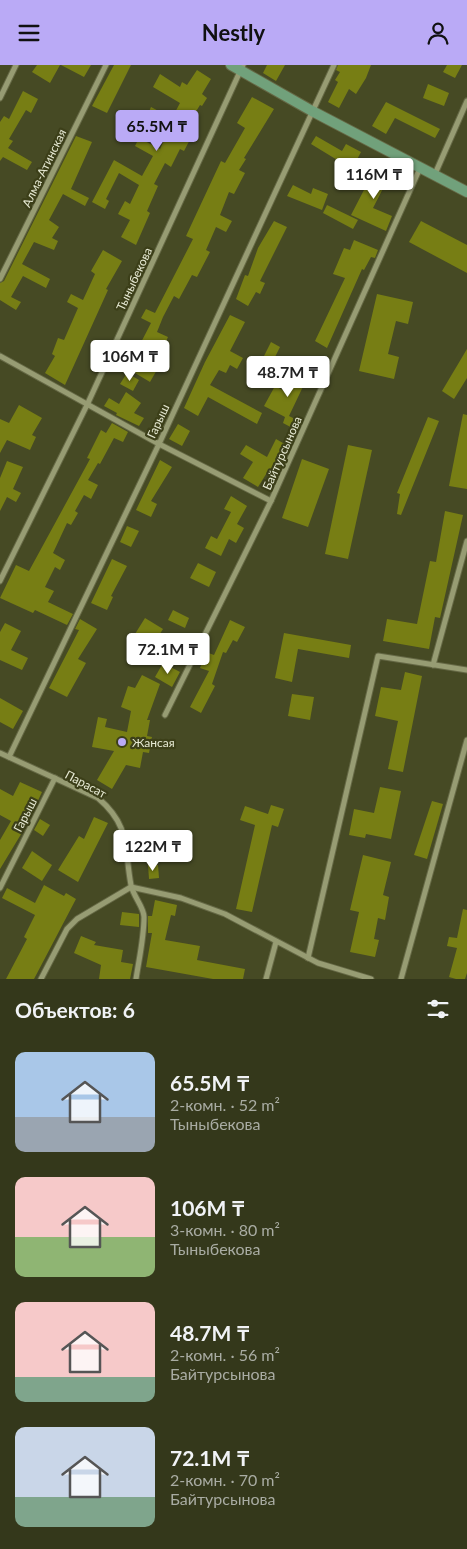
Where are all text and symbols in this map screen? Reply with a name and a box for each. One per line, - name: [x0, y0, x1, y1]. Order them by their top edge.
- icon: menu: [15, 19, 43, 47]
- text: Nestly: [202, 19, 265, 46]
- icon: person: [424, 19, 452, 47]
- pin: 65.5M ₸: [111, 109, 203, 152]
- text: 65.5M ₸: [127, 116, 187, 135]
- street label: Алма-Атинская: [19, 126, 69, 210]
- pin: 116M ₸: [333, 157, 415, 200]
- text: 116M ₸: [345, 164, 403, 183]
- street label: Тыныбекова: [113, 245, 155, 313]
- pin: 106M ₸: [89, 339, 171, 382]
- text: 106M ₸: [101, 346, 159, 365]
- pin: 48.7M ₸: [242, 355, 334, 398]
- text: 48.7M ₸: [258, 362, 318, 381]
- street label: Гарыш: [144, 401, 172, 440]
- street label: Байтурсынова: [259, 414, 305, 492]
- pin: 72.1M ₸: [122, 633, 214, 675]
- text: 72.1M ₸: [138, 639, 198, 658]
- place label: Жансая: [132, 735, 175, 750]
- marker: Жансая: [116, 736, 128, 748]
- street label: Парасат: [63, 767, 109, 801]
- street label: Гарыш: [10, 795, 40, 834]
- pin: 122M ₸: [112, 829, 194, 872]
- text: 122M ₸: [124, 836, 182, 855]
- icon: filters: [424, 995, 452, 1023]
- text: Объектов: 6: [15, 997, 135, 1022]
- text: 65.5M ₸: [170, 1070, 250, 1095]
- icon: home: [55, 1072, 115, 1132]
- text: 2-комн. · 52 m²: [170, 1095, 280, 1114]
- text: Тыныбекова: [170, 1114, 261, 1133]
- text: 106M ₸: [170, 1195, 245, 1220]
- icon: home: [55, 1197, 115, 1257]
- text: 3-комн. · 80 m²: [170, 1220, 280, 1239]
- text: Тыныбекова: [170, 1239, 261, 1258]
- text: 48.7M ₸: [170, 1320, 250, 1345]
- icon: home: [55, 1322, 115, 1382]
- text: 2-комн. · 56 m²: [170, 1345, 280, 1364]
- text: Байтурсынова: [170, 1364, 276, 1383]
- text: 72.1M ₸: [170, 1445, 250, 1470]
- icon: home: [55, 1447, 115, 1507]
- text: 2-комн. · 70 m²: [170, 1470, 280, 1489]
- text: Байтурсынова: [170, 1489, 276, 1508]

